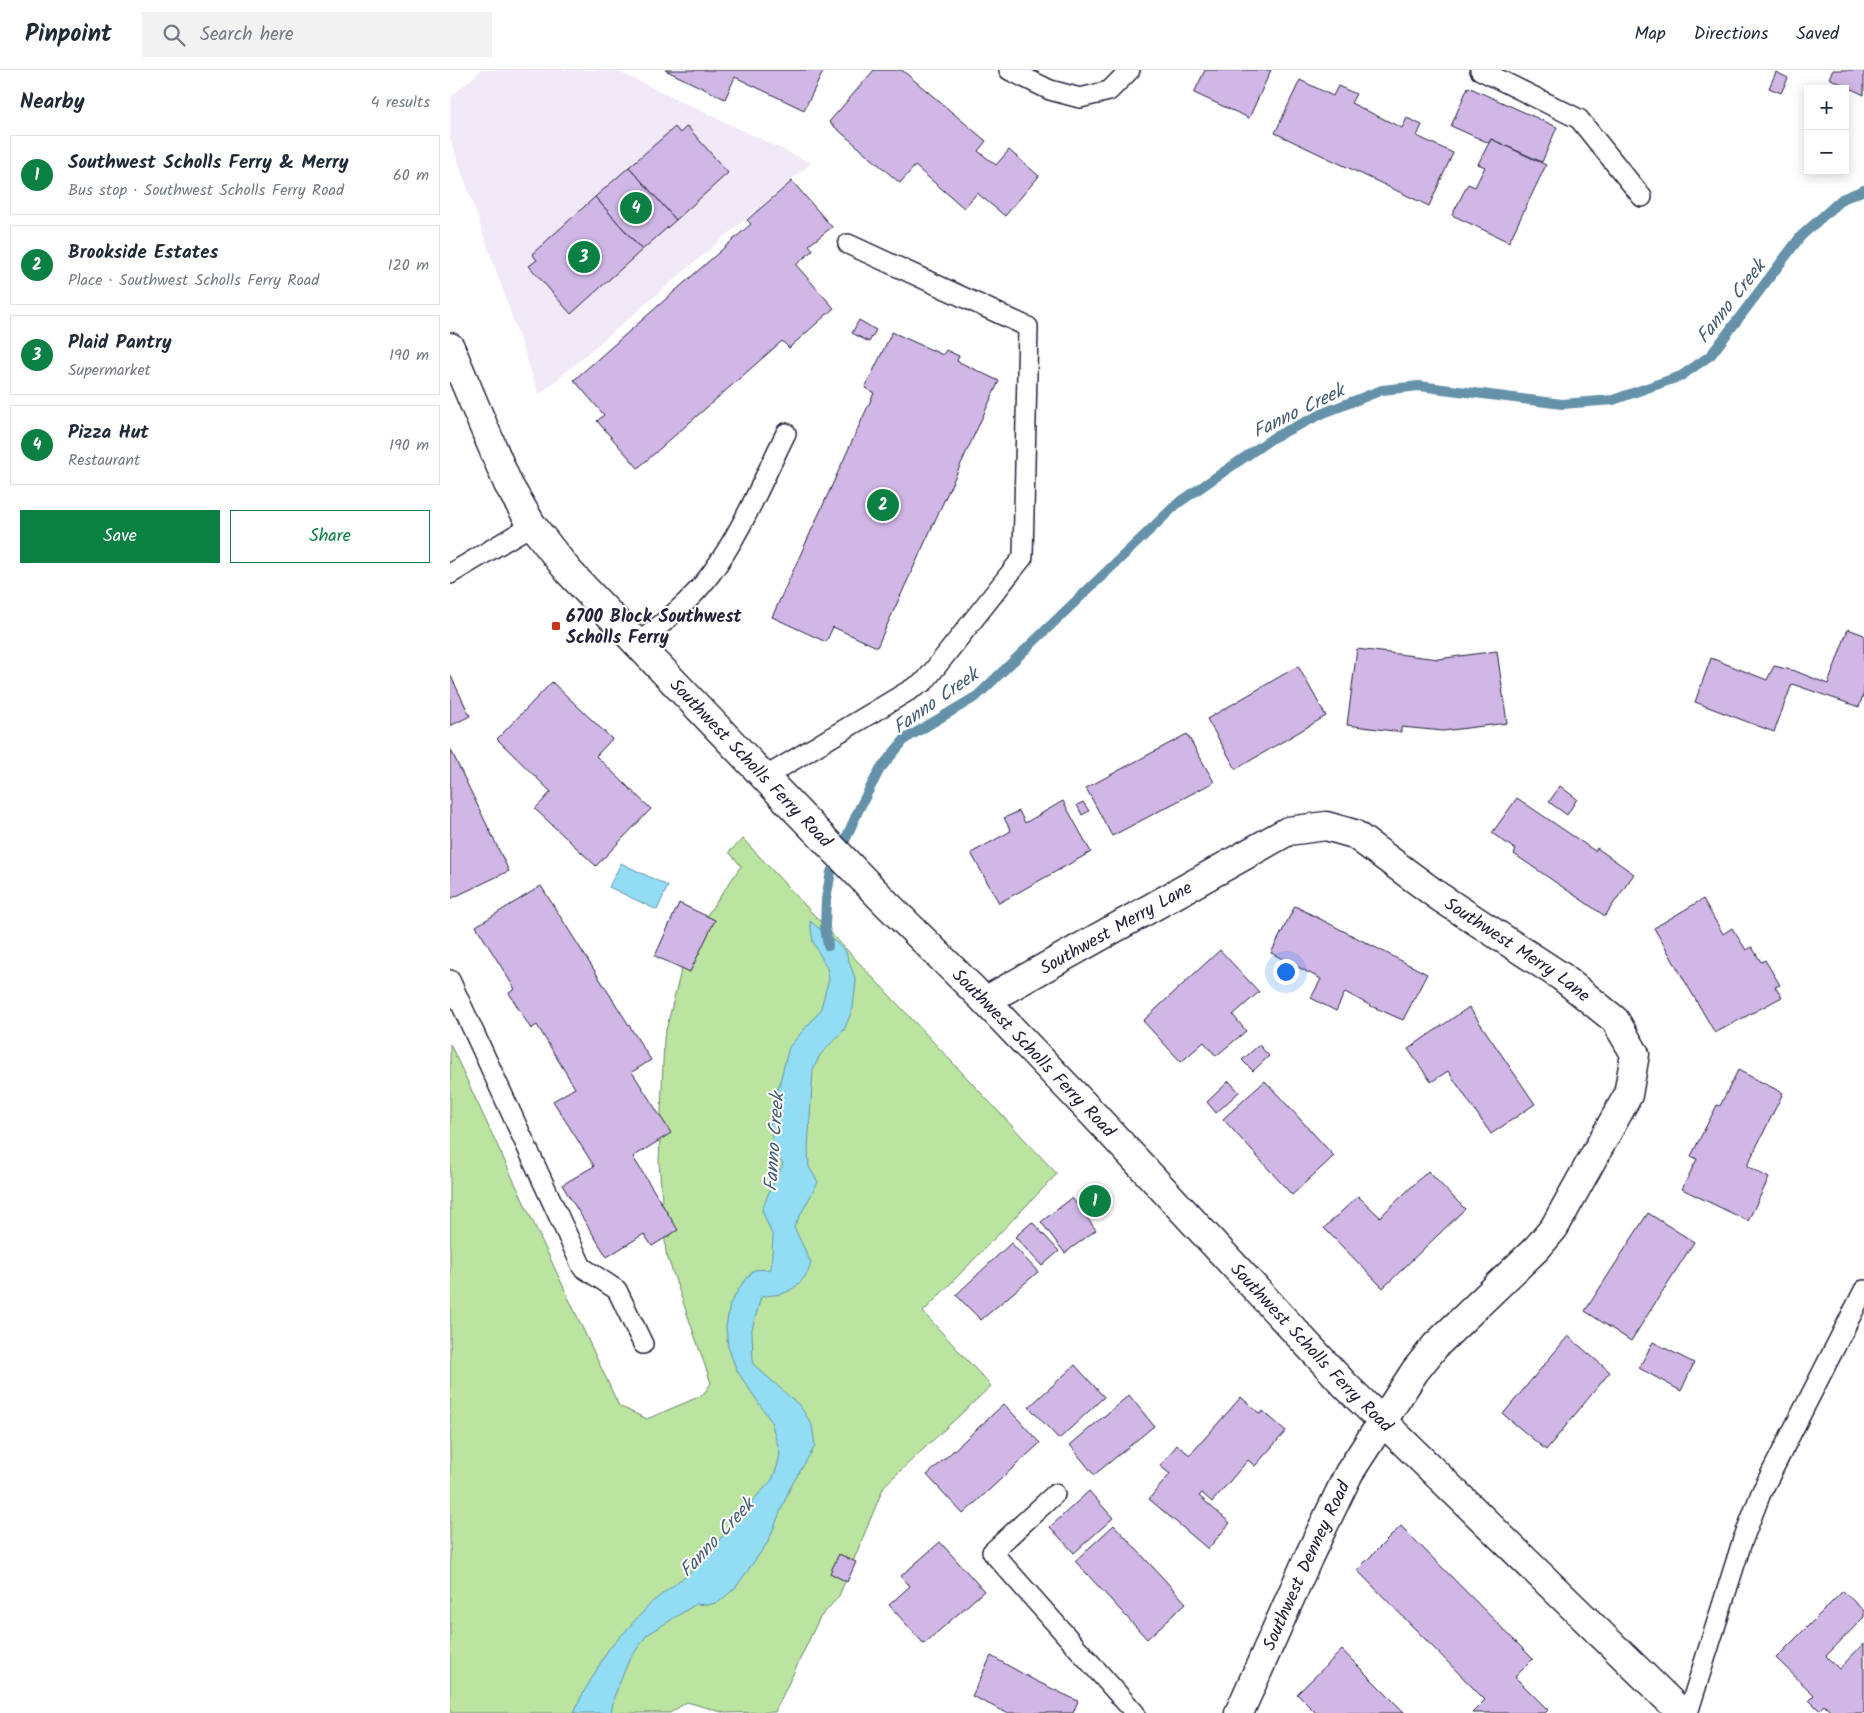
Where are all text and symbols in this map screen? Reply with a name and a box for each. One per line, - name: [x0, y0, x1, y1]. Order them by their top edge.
- search box: [142, 12, 492, 57]
- text: Pinpoint: [25, 15, 112, 54]
- text: Search here: [200, 20, 294, 50]
- text: Map: [1634, 20, 1666, 49]
- text: Directions: [1694, 20, 1768, 49]
- text: Saved: [1796, 20, 1839, 49]
- icon: search: [160, 21, 188, 49]
- map controls: [1804, 85, 1849, 175]
- button: +: [1804, 85, 1849, 130]
- text: Nearby: [20, 86, 85, 119]
- text: 4 results: [371, 90, 430, 115]
- button: −: [1804, 130, 1849, 175]
- text: Southwest Scholls Ferry & Merry: [68, 148, 349, 178]
- text: 1: [35, 163, 39, 188]
- text: 60 m: [393, 163, 429, 188]
- text: Bus stop · Southwest Scholls Ferry Road: [68, 178, 344, 203]
- pin: 4: [620, 189, 652, 227]
- text: Brookside Estates: [68, 238, 218, 268]
- pin: 3: [568, 238, 600, 276]
- water label: Fanno Creek: [1689, 252, 1776, 350]
- text: 2: [32, 253, 42, 278]
- text: 120 m: [388, 253, 429, 278]
- text: Place · Southwest Scholls Ferry Road: [68, 268, 319, 293]
- text: Plaid Pantry: [68, 328, 172, 358]
- text: 3: [33, 343, 41, 368]
- text: 190 m: [389, 343, 429, 368]
- text: Supermarket: [68, 358, 151, 383]
- water label: Fanno Creek: [1248, 375, 1353, 447]
- text: Pizza Hut: [68, 418, 149, 448]
- text: 4: [33, 433, 41, 458]
- text: 190 m: [389, 433, 429, 458]
- text: Restaurant: [68, 448, 140, 473]
- pin: 2: [867, 486, 899, 524]
- button: Save: [20, 510, 220, 563]
- button: Share: [230, 510, 430, 563]
- place label: 6700 Block Southwest Scholls Ferry: [566, 603, 743, 653]
- marker: 6700 Block Southwest Scholls Ferry: [550, 620, 562, 632]
- water label: Fanno Creek: [887, 659, 988, 742]
- street label: Southwest Scholls Ferry Road: [662, 672, 839, 856]
- street label: Southwest Merry Lane: [1035, 874, 1198, 983]
- street label: Southwest Merry Lane: [1438, 891, 1596, 1010]
- your location: [1273, 959, 1299, 985]
- street label: Southwest Scholls Ferry Road: [944, 963, 1122, 1146]
- water label: Fanno Creek: [757, 1089, 794, 1193]
- pin: 1: [1079, 1182, 1111, 1220]
- street label: Southwest Scholls Ferry Road: [1222, 1257, 1400, 1441]
- street label: Southwest Denney Road: [1256, 1476, 1359, 1656]
- water label: Fanno Creek: [673, 1490, 764, 1585]

